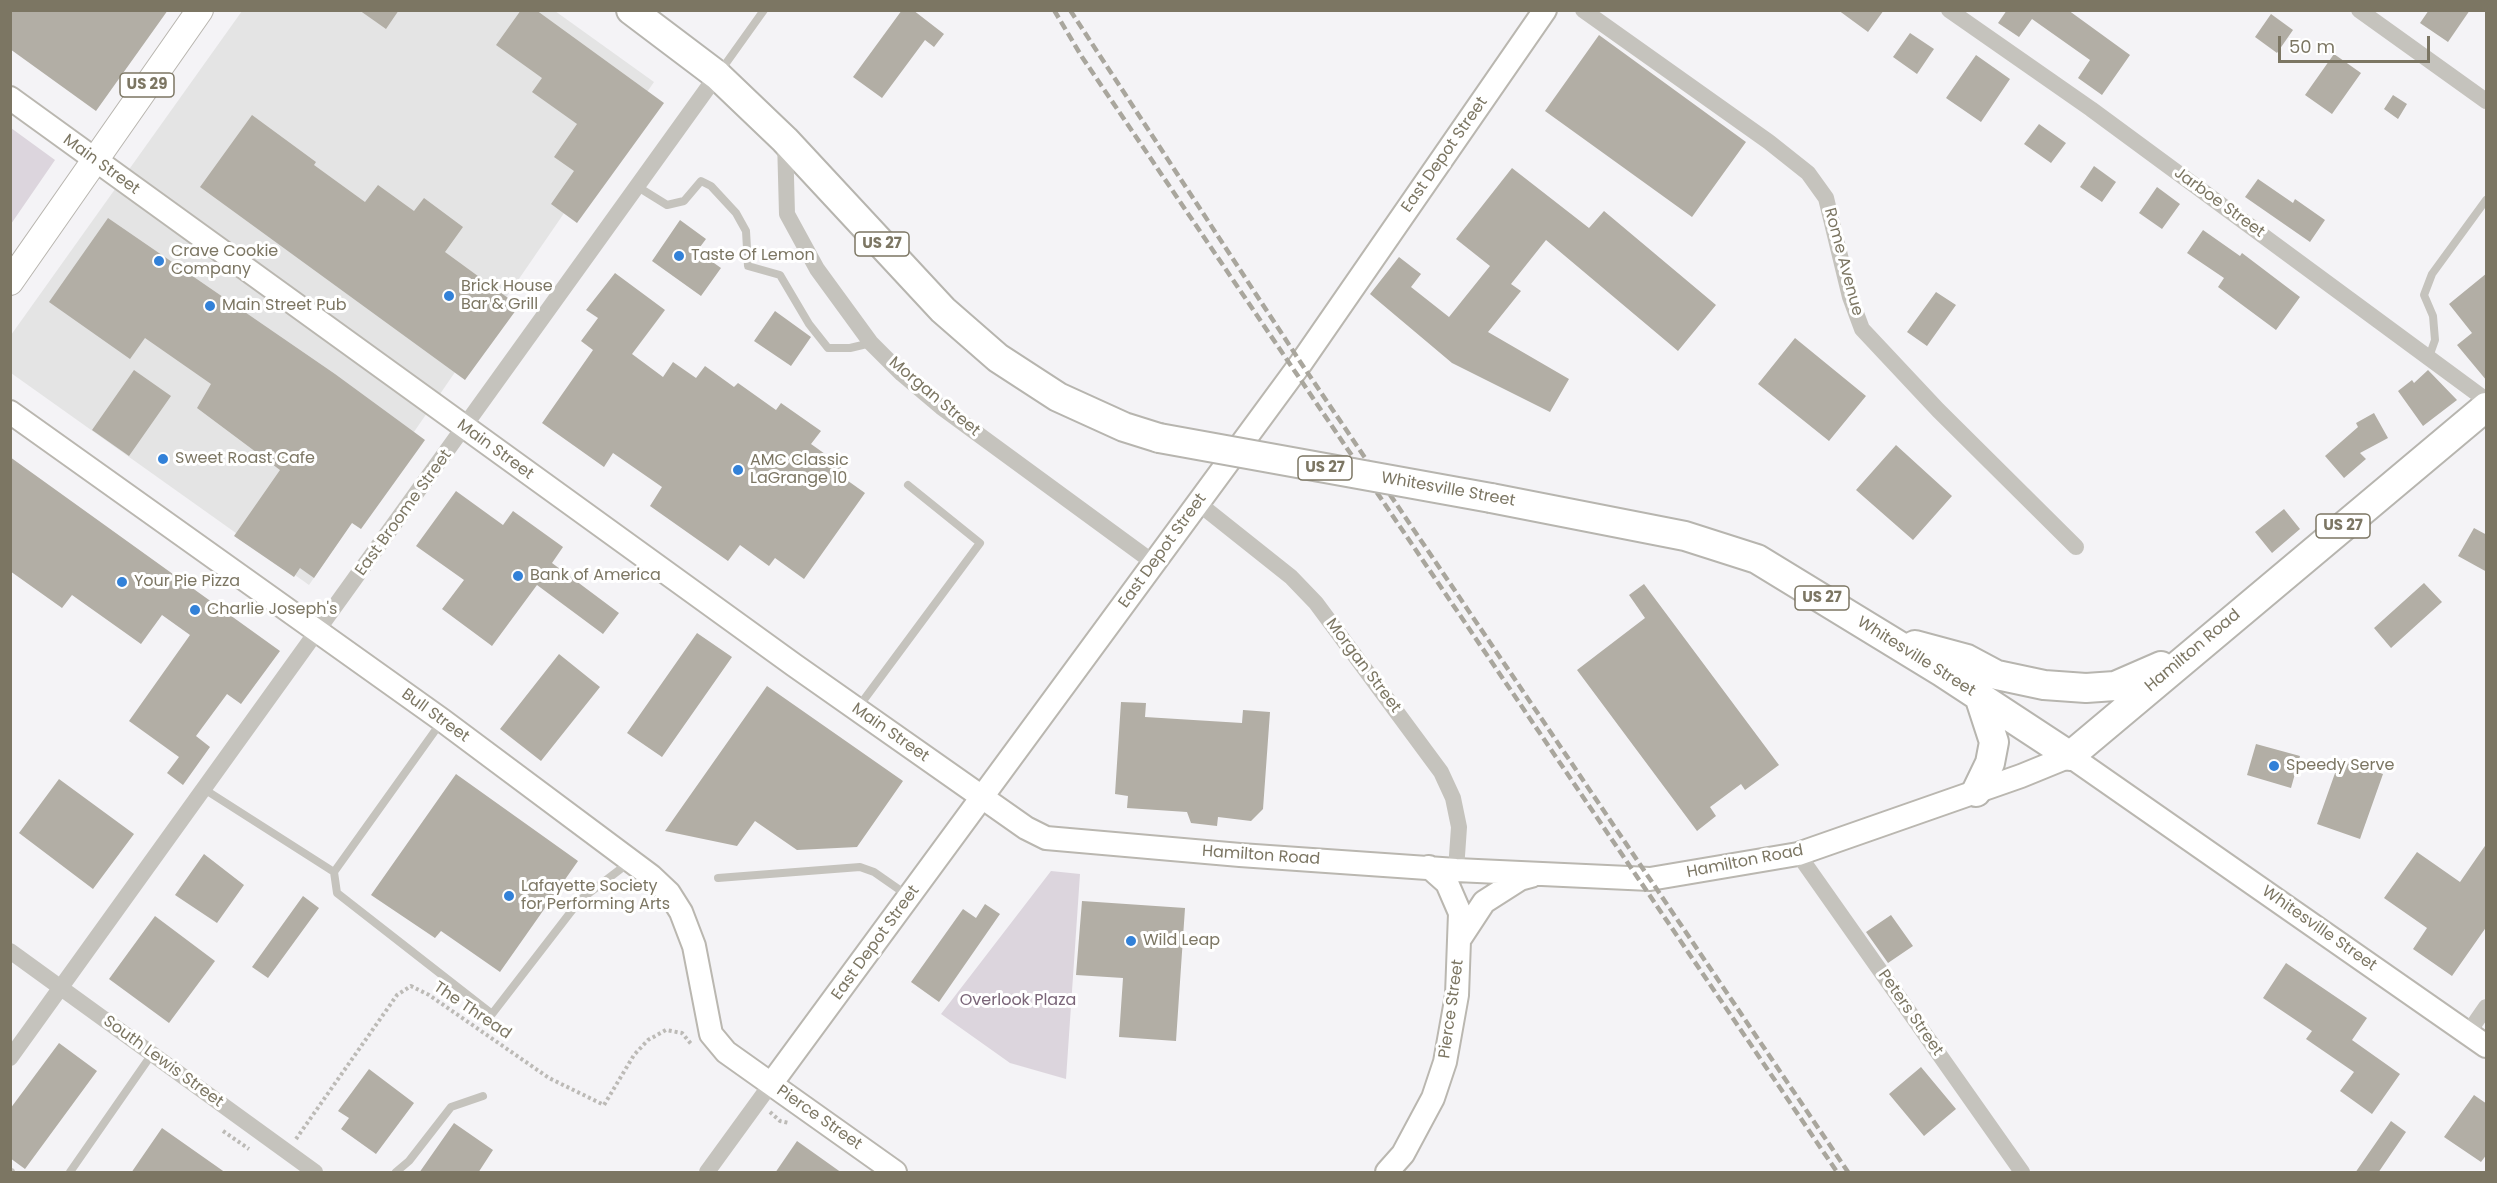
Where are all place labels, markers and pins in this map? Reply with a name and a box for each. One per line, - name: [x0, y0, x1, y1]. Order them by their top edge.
- place label: Crave Cookie Company: [171, 242, 278, 280]
- place label: Taste Of Lemon: [691, 246, 815, 266]
- marker: Taste Of Lemon: [672, 249, 686, 263]
- marker: Crave Cookie Company: [152, 254, 166, 268]
- place label: Brick House Bar & Grill: [461, 277, 553, 315]
- marker: Brick House Bar & Grill: [442, 289, 456, 303]
- place label: Main Street Pub: [222, 296, 346, 316]
- marker: Main Street Pub: [203, 299, 217, 313]
- place label: Sweet Roast Cafe: [175, 449, 315, 469]
- place label: AMC Classic LaGrange 10: [750, 451, 849, 489]
- marker: Sweet Roast Cafe: [156, 452, 170, 466]
- marker: AMC Classic LaGrange 10: [731, 463, 745, 477]
- place label: Bank of America: [530, 566, 661, 586]
- marker: Bank of America: [511, 569, 525, 583]
- place label: Your Pie Pizza: [134, 572, 240, 592]
- marker: Your Pie Pizza: [115, 575, 129, 589]
- place label: Charlie Joseph's: [207, 600, 337, 620]
- marker: Charlie Joseph's: [188, 603, 202, 617]
- place label: Speedy Serve: [2286, 756, 2394, 776]
- marker: Speedy Serve: [2267, 759, 2281, 773]
- place label: Lafayette Society for Performing Arts: [521, 877, 670, 915]
- marker: Lafayette Society for Performing Arts: [502, 889, 516, 903]
- place label: Wild Leap: [1143, 931, 1220, 951]
- marker: Wild Leap: [1124, 934, 1138, 948]

